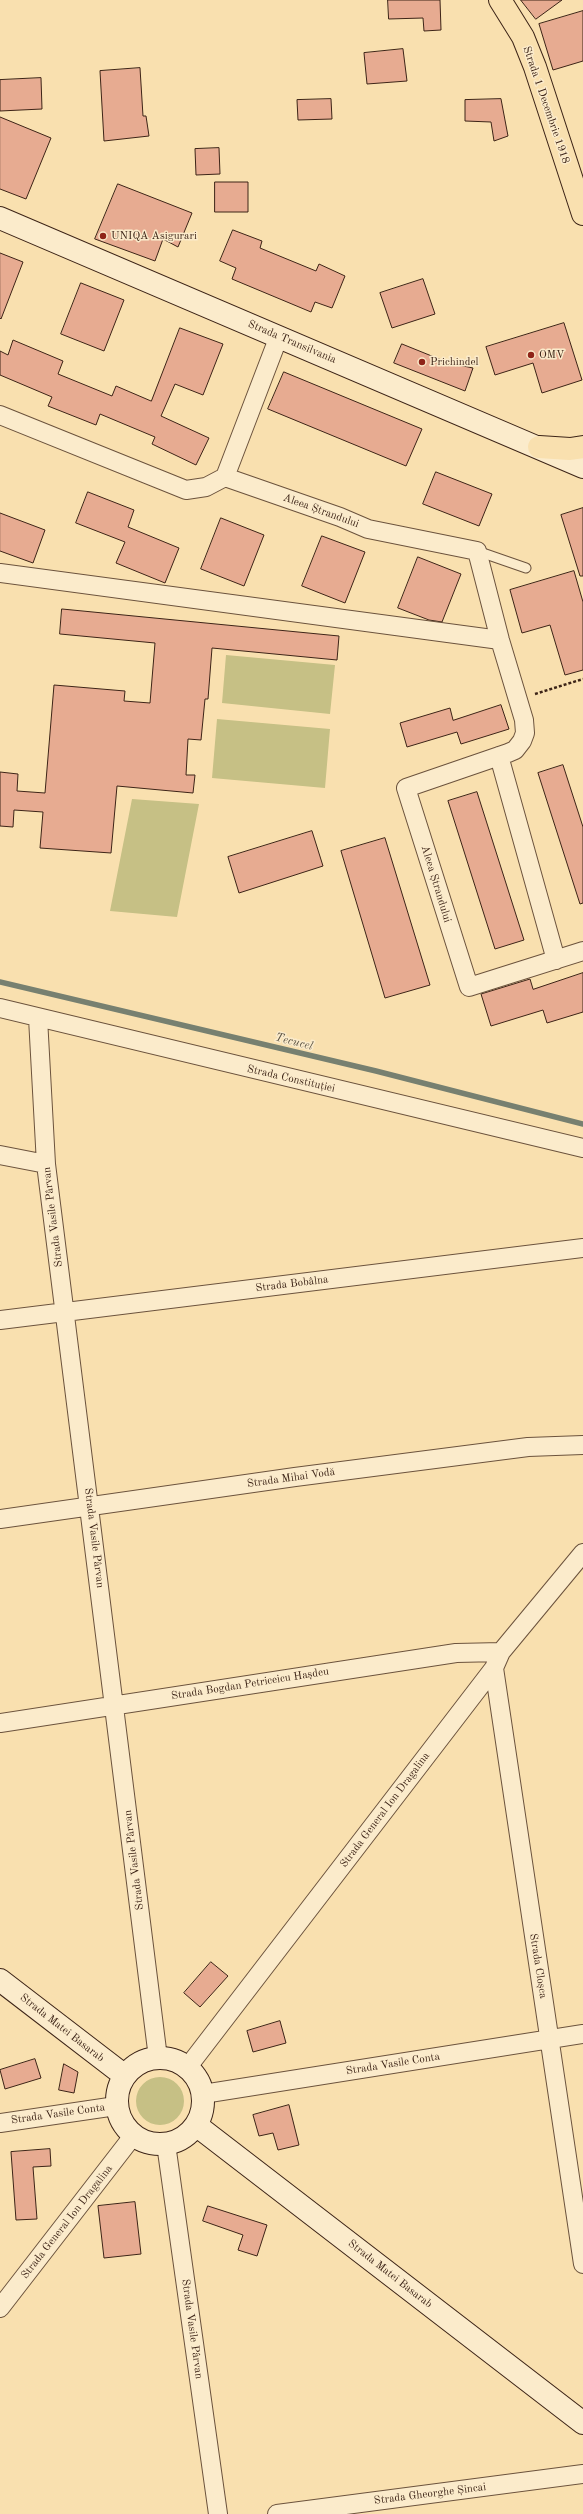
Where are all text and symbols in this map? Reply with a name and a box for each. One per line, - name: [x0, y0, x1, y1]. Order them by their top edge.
- street label: Strada 1 Decembrie 1918: [520, 45, 572, 165]
- place label: UNIQA Asigurari: [111, 229, 197, 243]
- marker: UNIQA Asigurari: [98, 231, 108, 241]
- street label: Strada Transilvania: [246, 317, 338, 367]
- place label: OMV: [539, 348, 564, 362]
- marker: OMV: [526, 350, 536, 360]
- place label: Prichindel: [430, 355, 478, 369]
- marker: Prichindel: [417, 357, 427, 367]
- street label: Aleea Ștrandului: [281, 491, 361, 531]
- street label: Aleea Ștrandului: [418, 844, 454, 924]
- water label: Tecucel: [274, 1030, 314, 1054]
- street label: Strada Constituției: [246, 1062, 336, 1096]
- street label: Strada Vasile Pârvan: [40, 1166, 66, 1268]
- street label: Strada Bobâlna: [255, 1273, 329, 1295]
- street label: Strada Mihai Vodă: [246, 1465, 336, 1491]
- street label: Strada Vasile Pârvan: [81, 1487, 107, 1589]
- street label: Strada Bogdan Petriceicu Hașdeu: [170, 1665, 330, 1703]
- street label: Strada General Ion Dragalina: [337, 1750, 433, 1870]
- street label: Strada Vasile Pârvan: [121, 1809, 147, 1911]
- street label: Strada Cloșca: [526, 1933, 550, 1999]
- street label: Strada Matei Basarab: [17, 1991, 107, 2065]
- street label: Strada Vasile Conta: [345, 2050, 441, 2078]
- street label: Strada Vasile Conta: [10, 2101, 106, 2127]
- street label: Strada General Ion Dragalina: [18, 2162, 116, 2282]
- street label: Strada Matei Basarab: [345, 2237, 435, 2311]
- street label: Strada Vasile Pârvan: [178, 2278, 206, 2380]
- street label: Strada Gheorghe Șincai: [373, 2481, 487, 2507]

